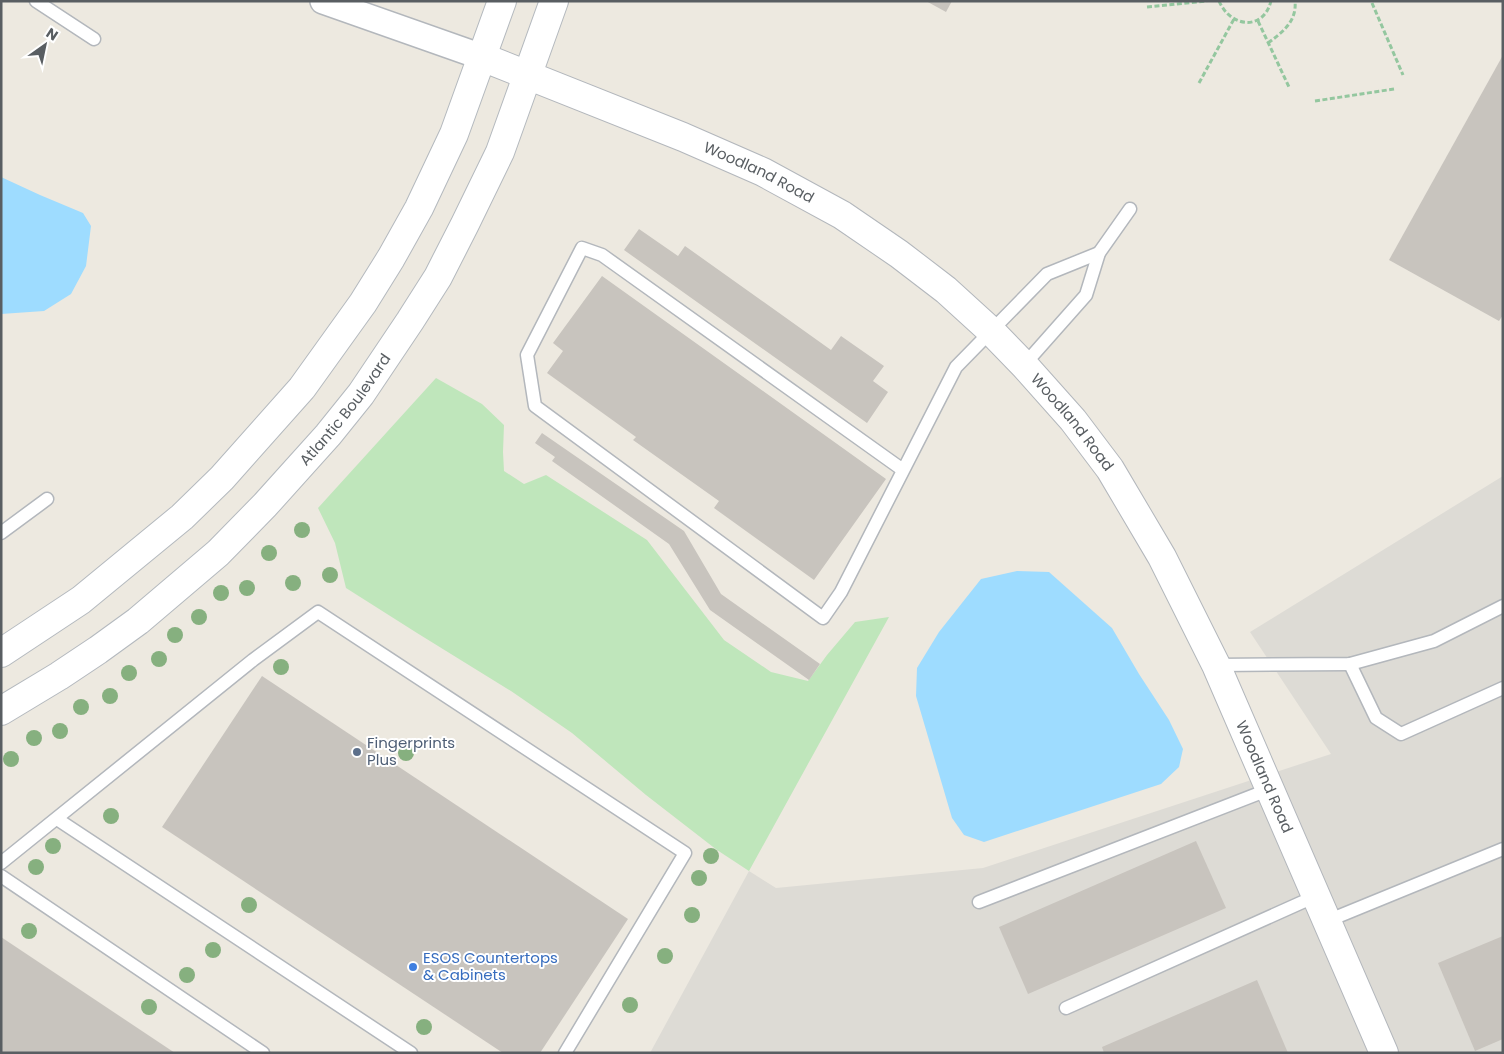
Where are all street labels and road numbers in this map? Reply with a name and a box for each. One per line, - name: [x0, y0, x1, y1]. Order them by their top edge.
- street label: Woodland Road: [700, 136, 818, 208]
- street label: Atlantic Boulevard: [294, 349, 395, 470]
- street label: Woodland Road: [1026, 369, 1119, 475]
- street label: Woodland Road: [1231, 717, 1298, 836]

